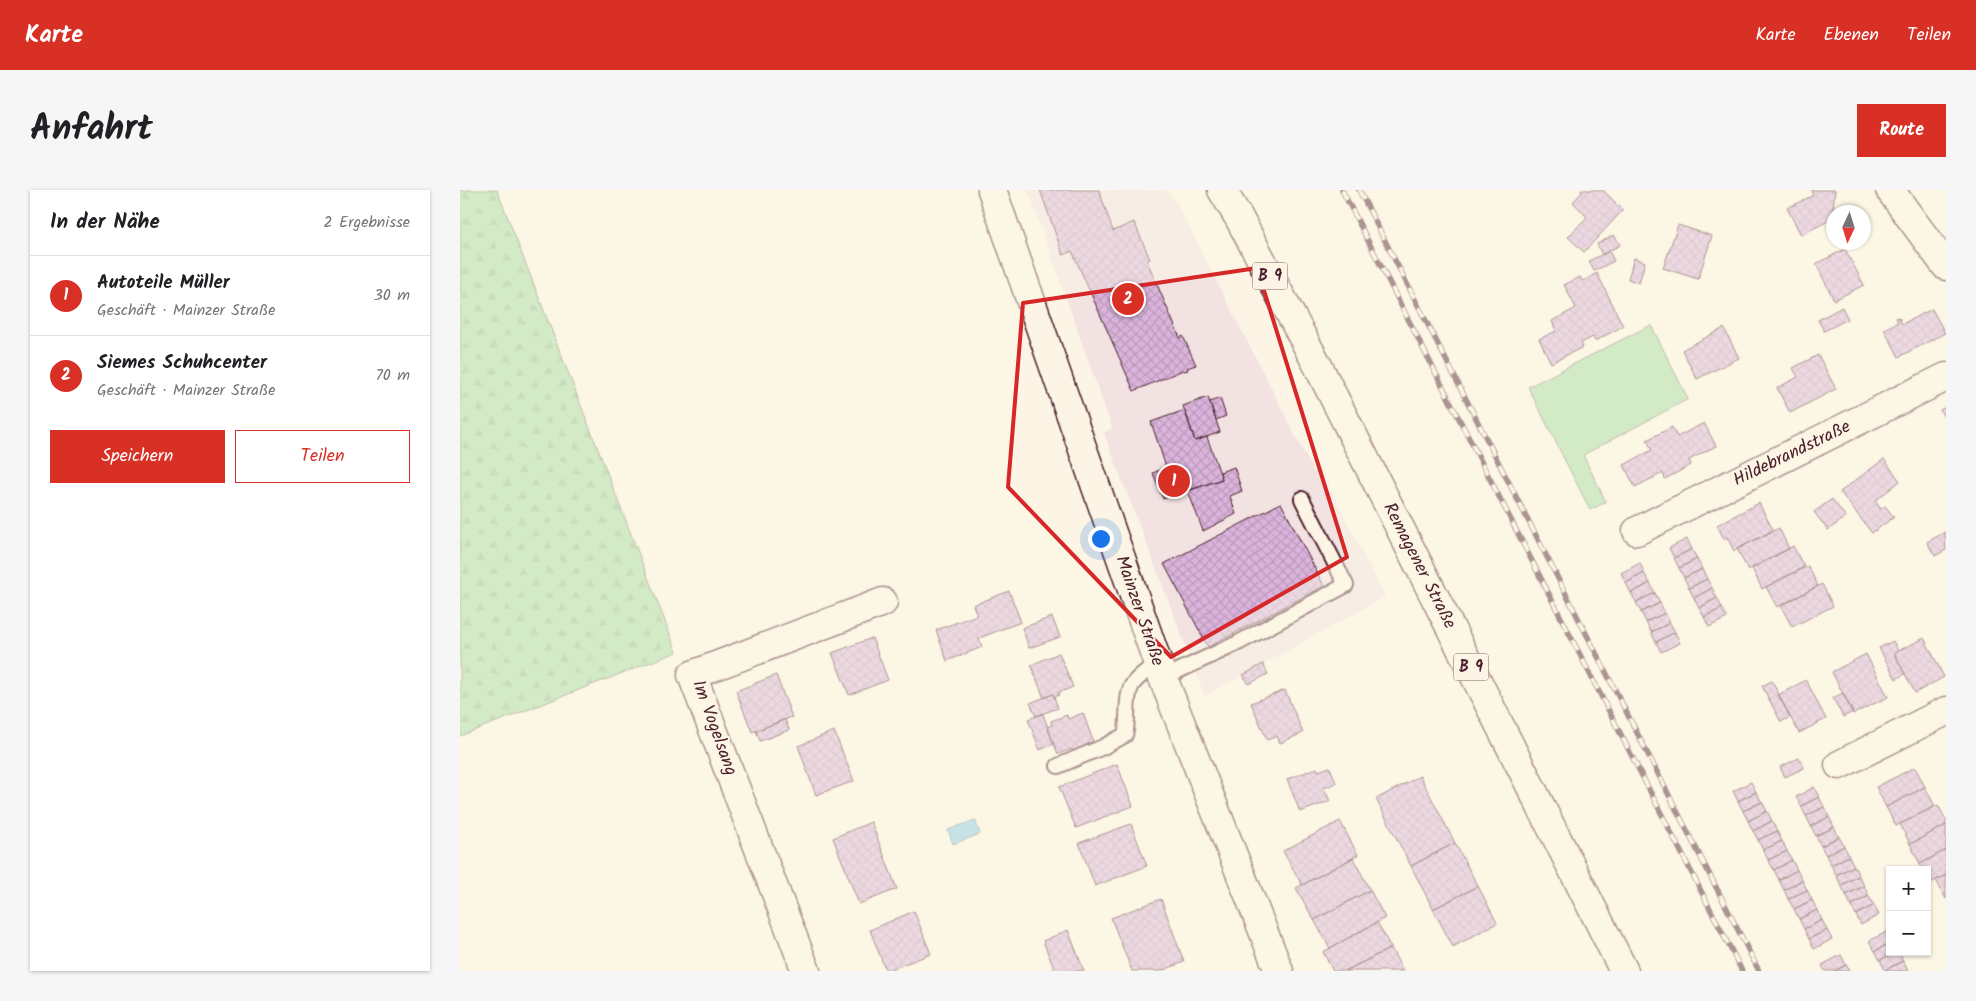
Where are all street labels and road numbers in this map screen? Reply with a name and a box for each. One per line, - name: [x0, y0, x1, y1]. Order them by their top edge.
- road number: B 9: [1252, 262, 1288, 290]
- street label: Hildebrandstraße: [1728, 413, 1856, 495]
- street label: Remagener Straße: [1375, 498, 1463, 634]
- street label: Mainzer Straße: [1107, 552, 1171, 670]
- road number: B 9: [1454, 654, 1488, 681]
- street label: Im Vogelsang: [683, 676, 745, 780]

